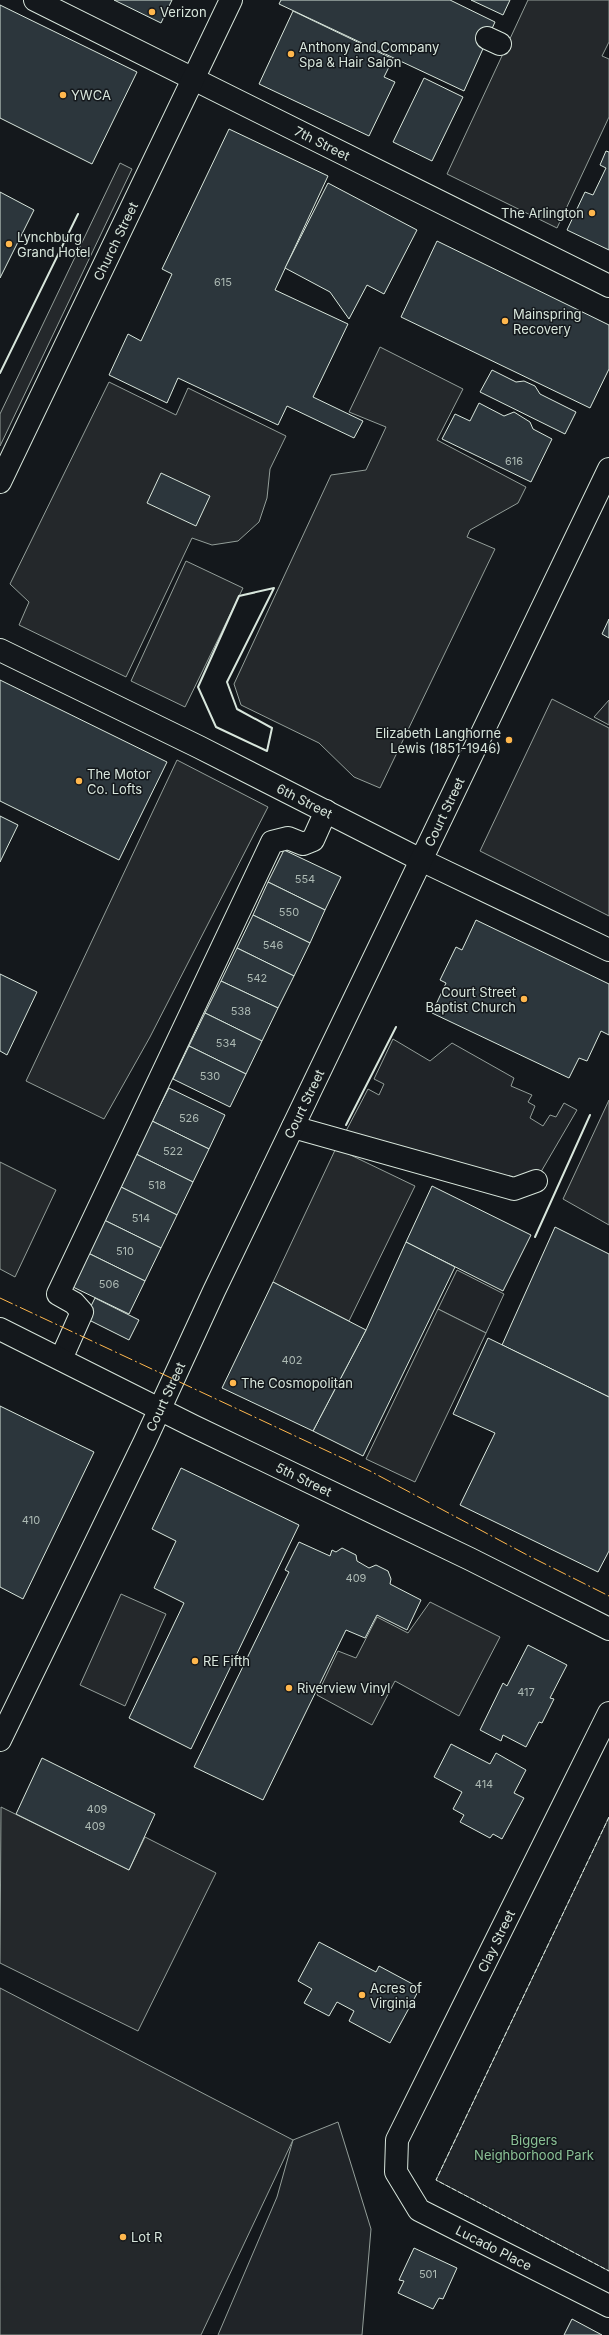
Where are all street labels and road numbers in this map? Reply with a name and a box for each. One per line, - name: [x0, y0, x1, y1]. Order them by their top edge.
- street label: 7th Street: [292, 123, 353, 164]
- street label: Church Street: [90, 199, 141, 283]
- street label: Court Street: [421, 775, 468, 849]
- street label: 6th Street: [274, 780, 335, 822]
- street label: Court Street: [281, 1067, 327, 1141]
- street label: Court Street: [142, 1359, 188, 1434]
- street label: 5th Street: [273, 1459, 335, 1499]
- street label: Clay Street: [474, 1907, 518, 1975]
- street label: Lucado Place: [453, 2222, 535, 2274]

